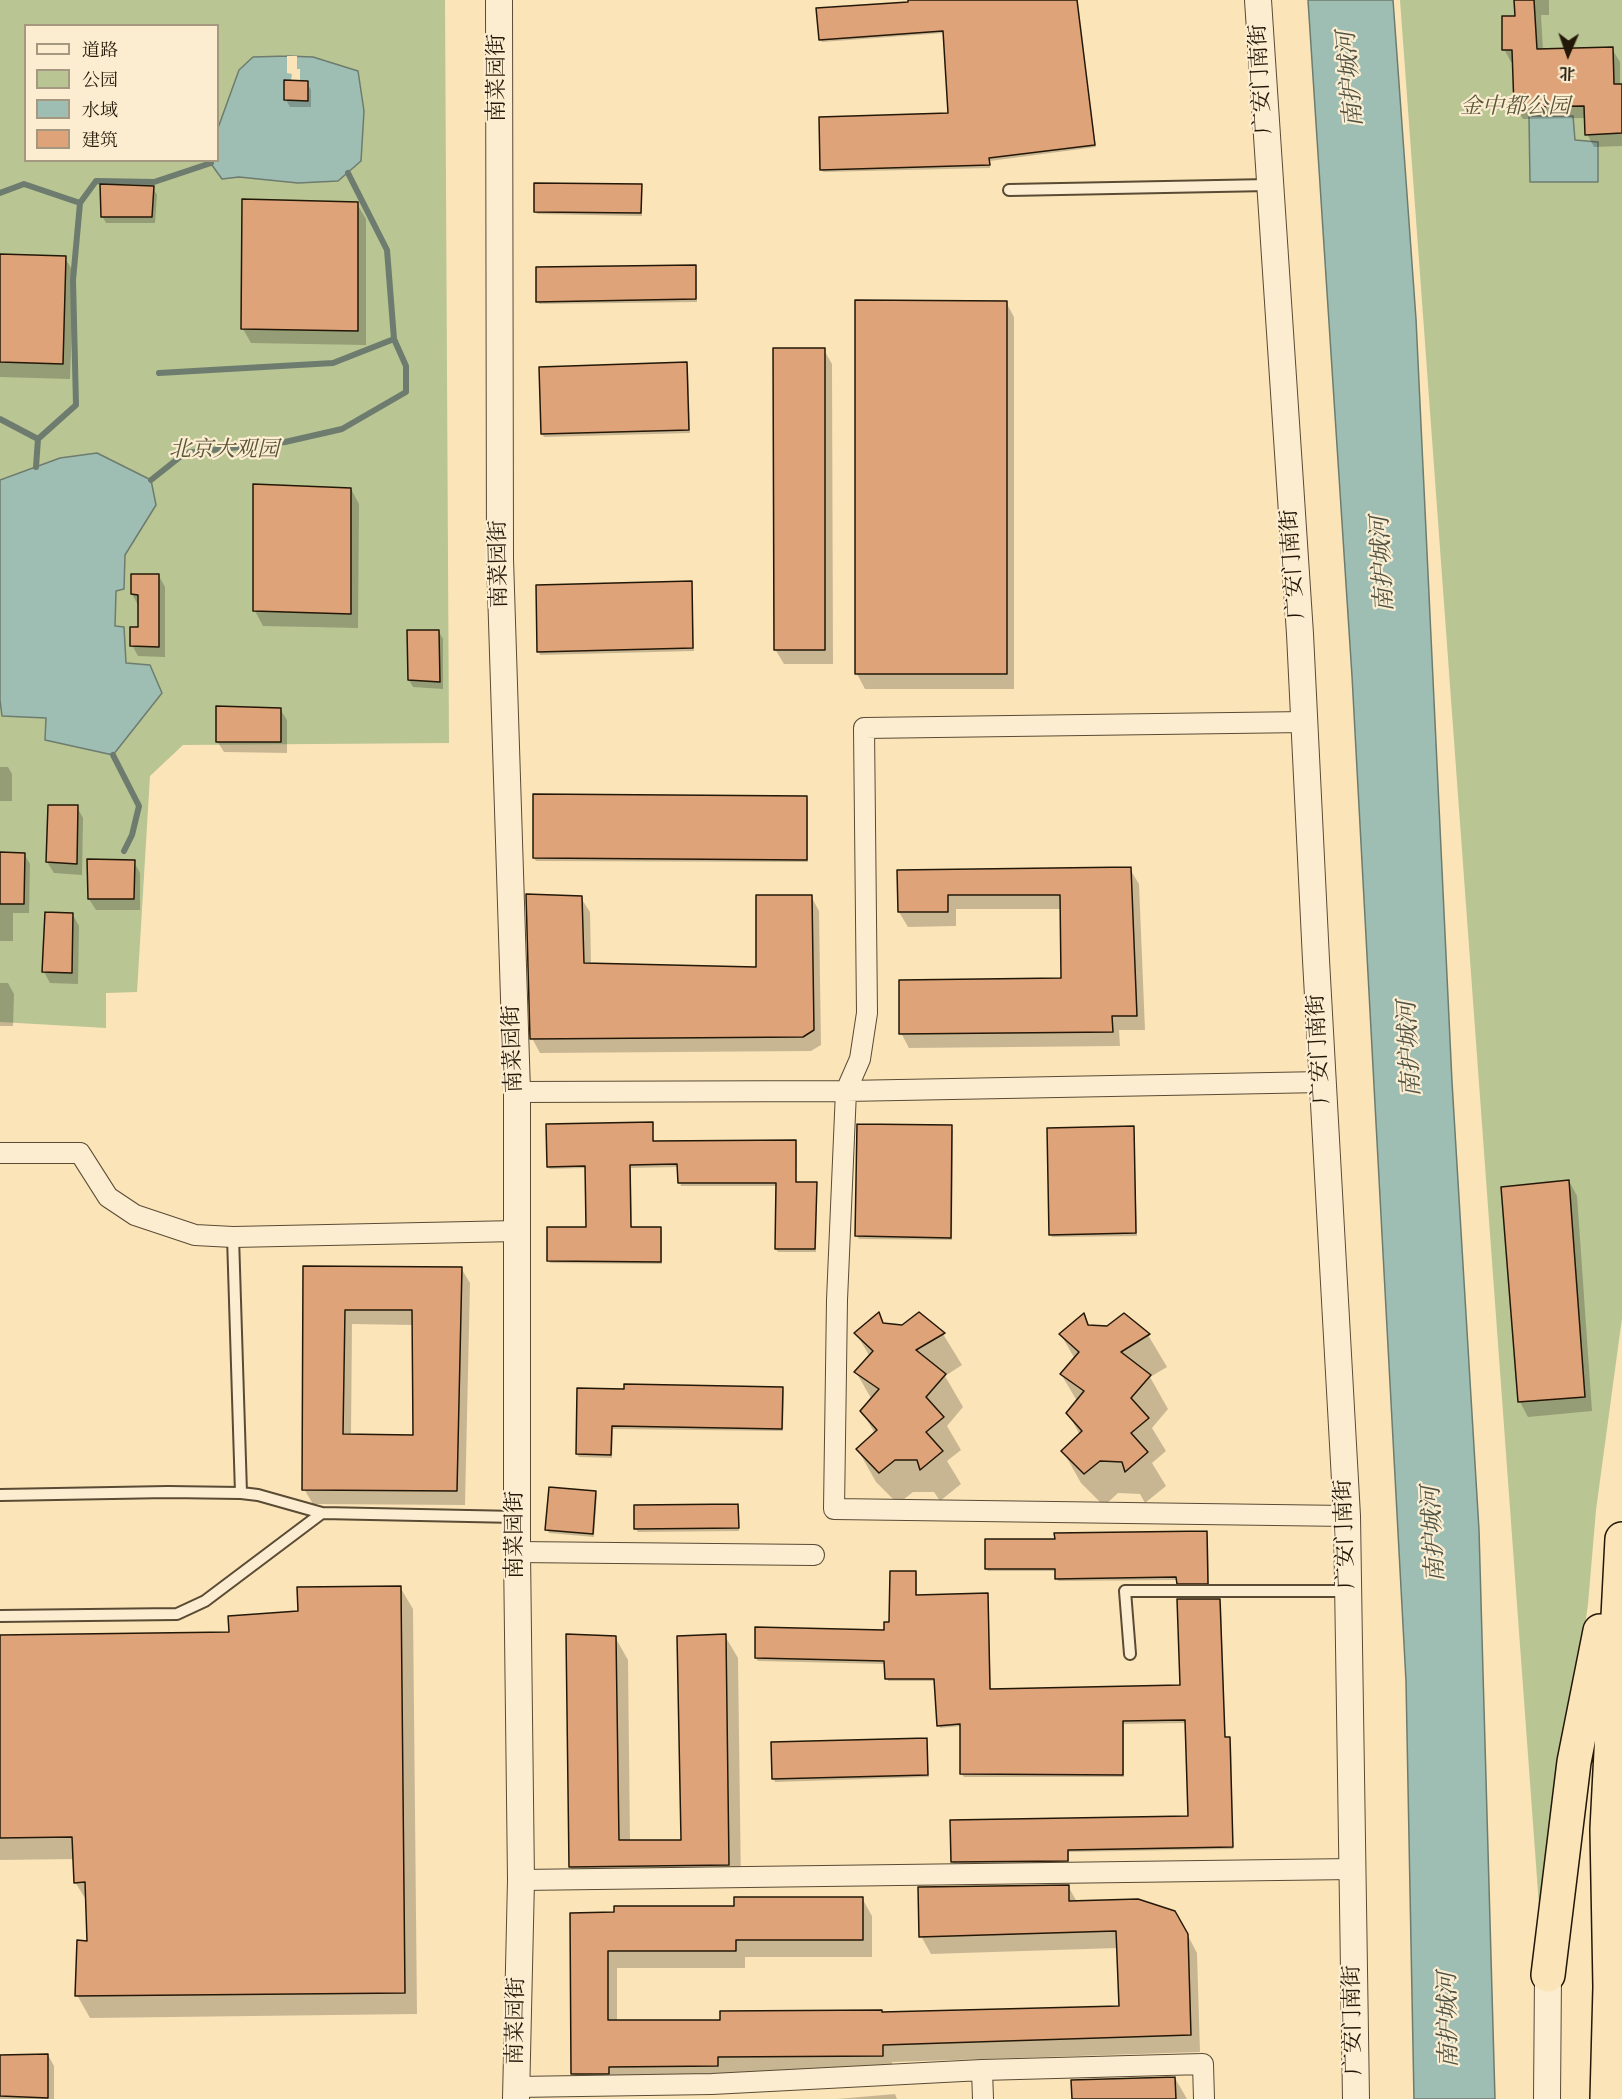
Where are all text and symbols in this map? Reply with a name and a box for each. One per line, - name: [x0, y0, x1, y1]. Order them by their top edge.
- street label: 广安门南街: [1247, 23, 1279, 135]
- legend: [24, 24, 219, 162]
- north arrow: [1538, 24, 1598, 84]
- water label: 南护城河: [1334, 30, 1372, 128]
- street label: 南菜园街: [486, 34, 512, 122]
- text: 道路: [82, 39, 118, 64]
- text: 北: [1559, 61, 1576, 83]
- text: 公园: [82, 69, 118, 94]
- park label: 金中都公园: [1460, 96, 1570, 122]
- text: 水域: [82, 99, 118, 124]
- text: 建筑: [82, 129, 118, 154]
- park label: 北京大观园: [169, 439, 279, 465]
- street label: 广安门南街: [1278, 508, 1312, 620]
- water label: 南护城河: [1368, 515, 1402, 613]
- street label: 南菜园街: [487, 520, 515, 608]
- street label: 广安门南街: [1305, 993, 1337, 1105]
- water label: 南护城河: [1395, 1000, 1429, 1098]
- street label: 南菜园街: [500, 1005, 530, 1093]
- street label: 广安门南街: [1332, 1479, 1362, 1589]
- water label: 南护城河: [1419, 1485, 1453, 1583]
- street label: 南菜园街: [504, 1491, 530, 1579]
- street label: 广安门南街: [1341, 1965, 1369, 2075]
- water label: 南护城河: [1436, 1972, 1466, 2068]
- street label: 南菜园街: [504, 1977, 532, 2065]

